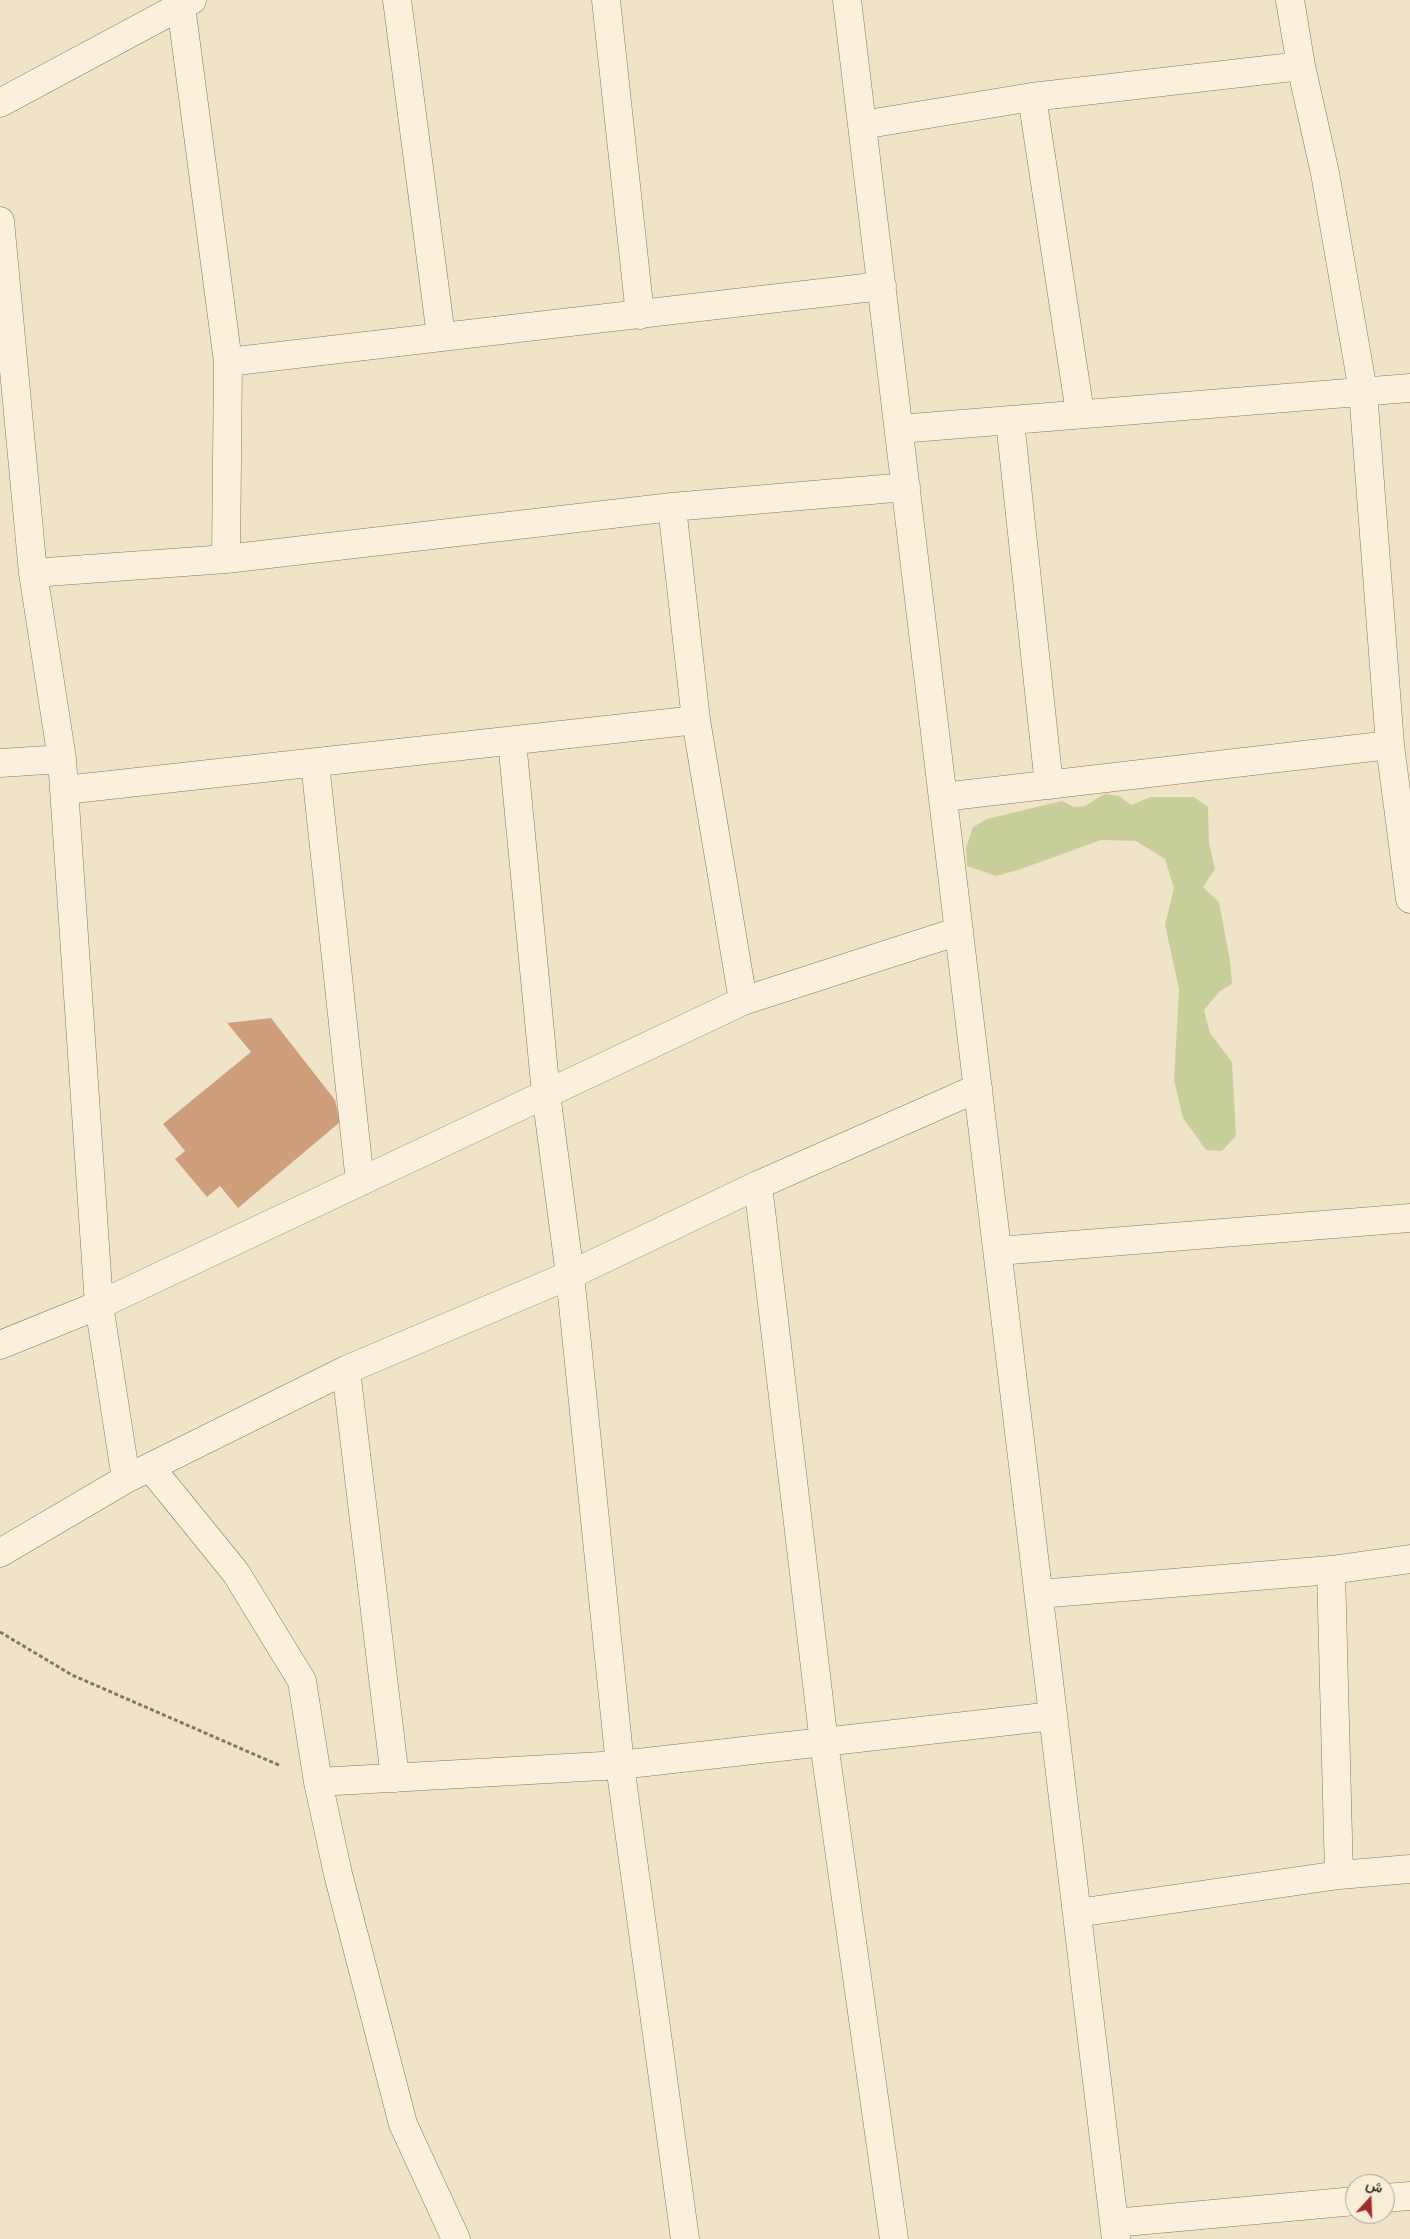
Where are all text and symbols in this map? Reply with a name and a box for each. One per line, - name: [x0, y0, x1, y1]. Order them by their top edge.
- north arrow: [1345, 2174, 1395, 2224]
- text: ش: [1364, 2175, 1385, 2196]

